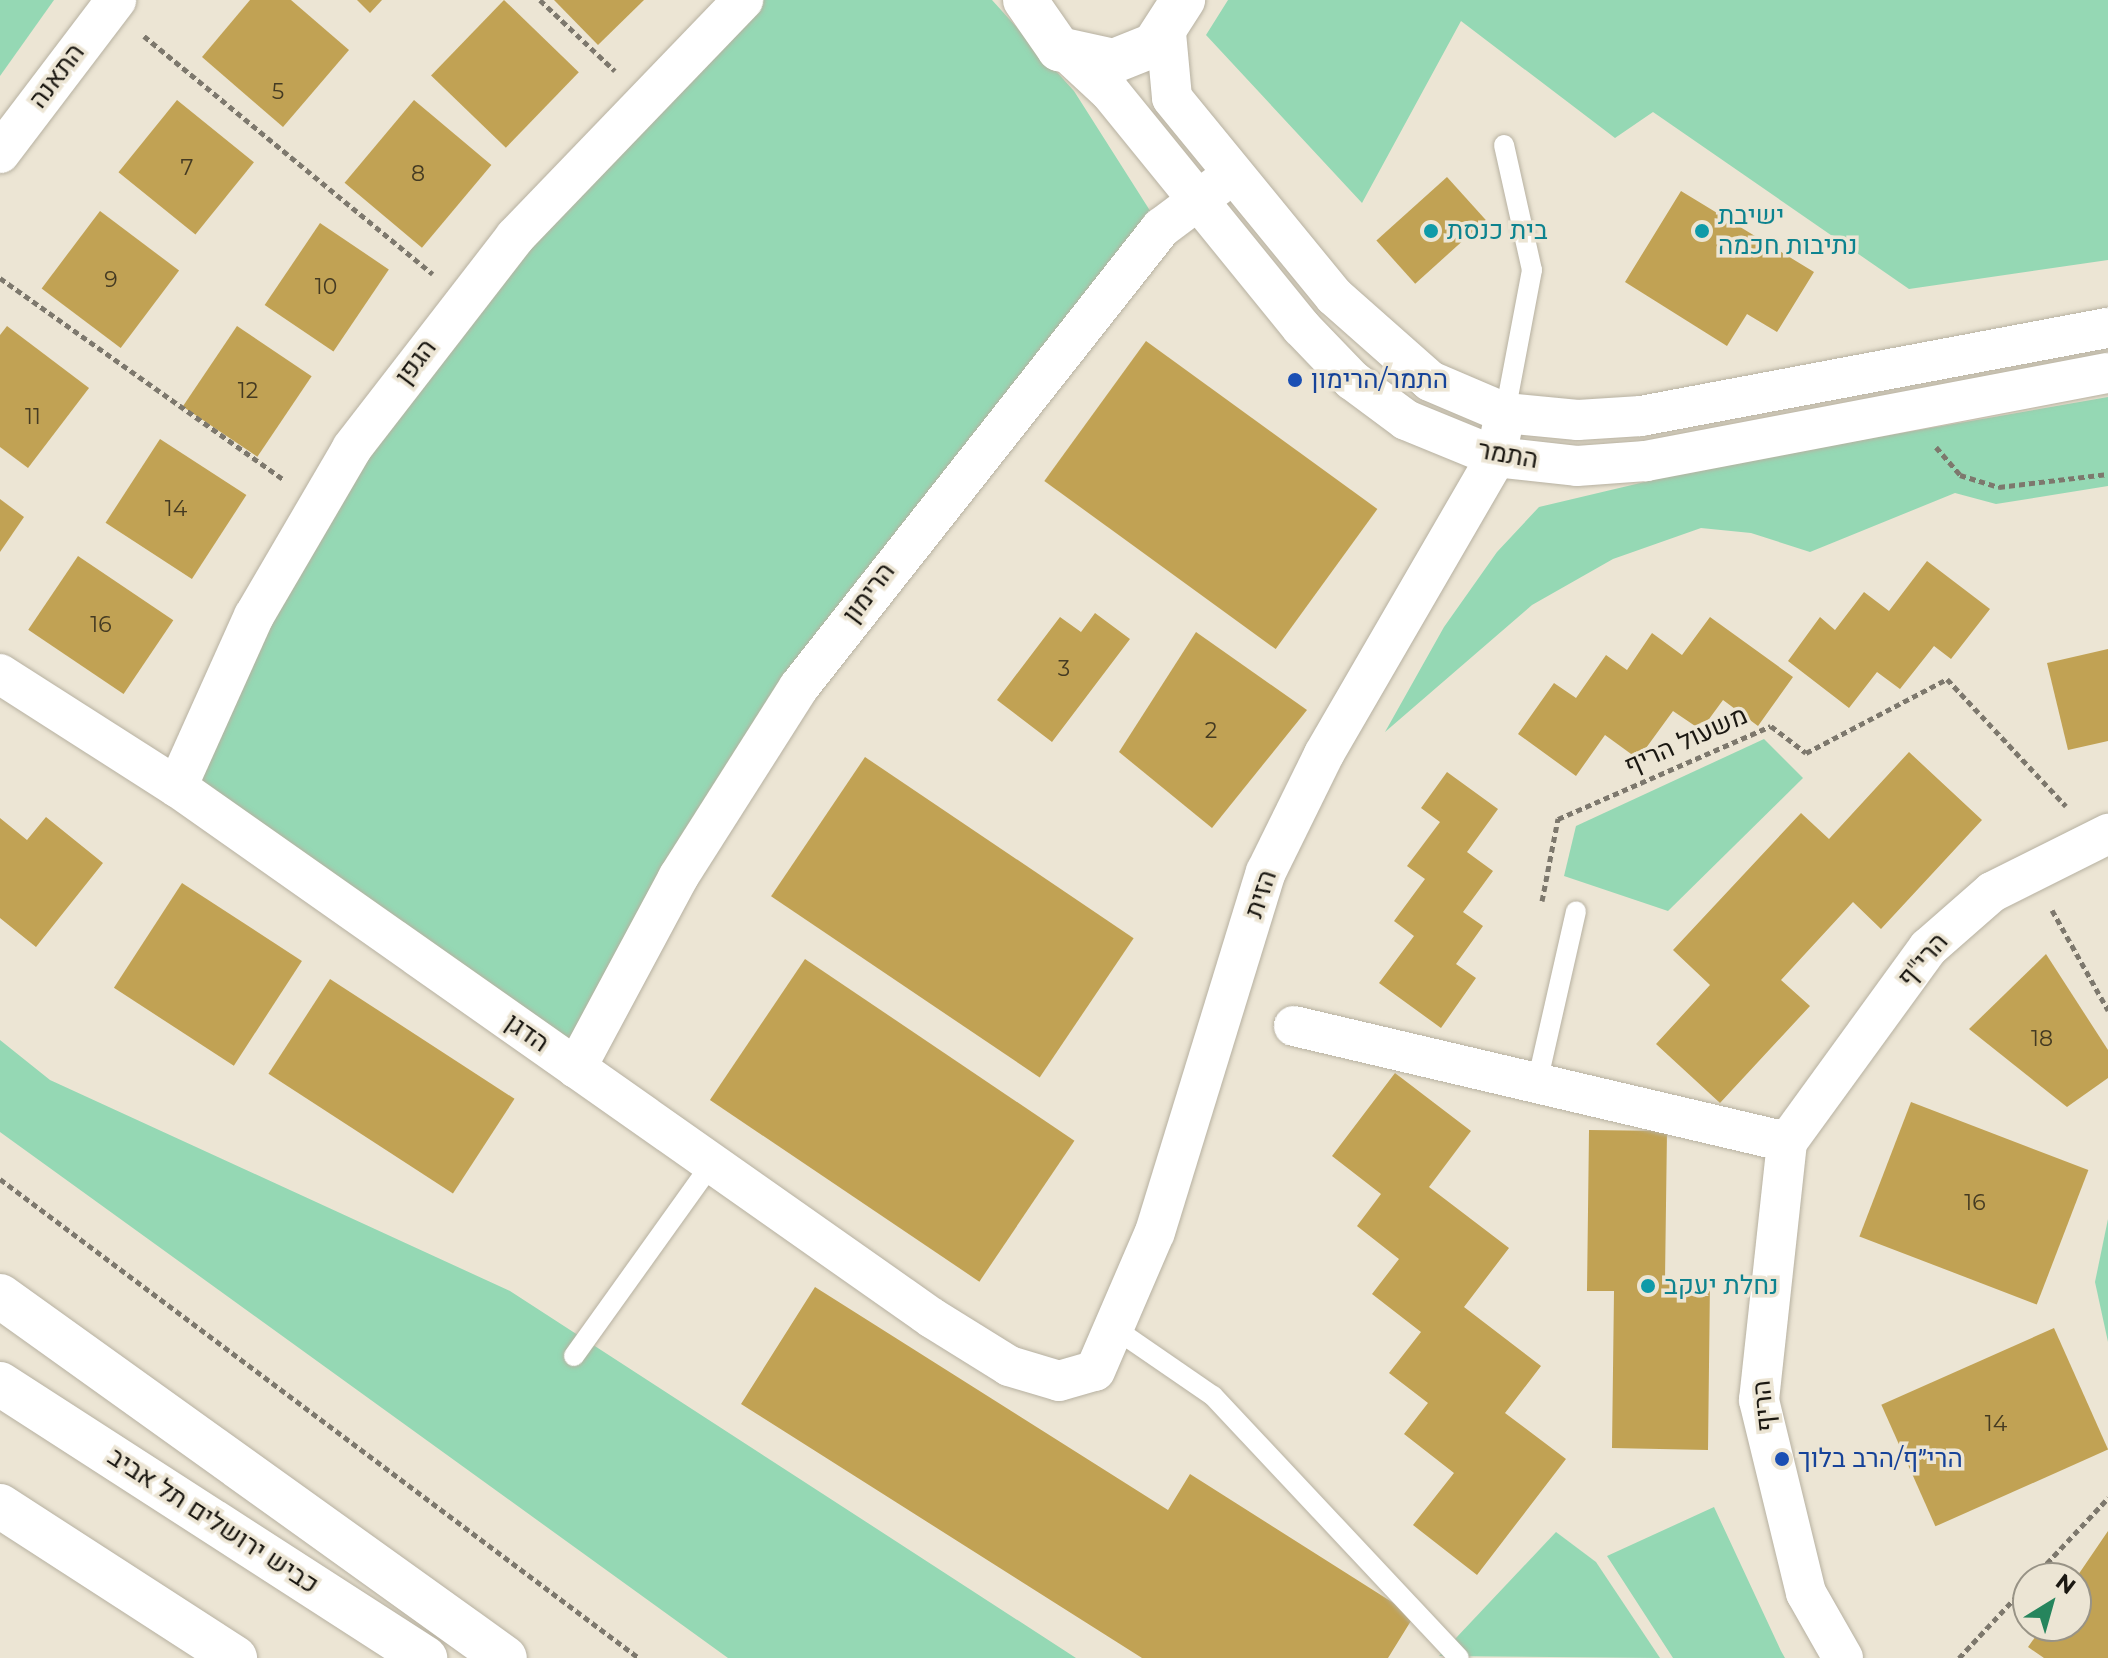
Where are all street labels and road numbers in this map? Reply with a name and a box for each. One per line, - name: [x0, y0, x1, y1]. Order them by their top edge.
- street label: התאנה: [23, 37, 91, 115]
- street label: הגפן: [389, 333, 443, 391]
- street label: התמר: [1475, 434, 1541, 476]
- street label: הרימון: [836, 557, 902, 629]
- street label: משעול הריף: [1620, 700, 1752, 782]
- street label: הזית: [1238, 866, 1284, 922]
- street label: הרי"ף: [1891, 927, 1955, 993]
- street label: הדגן: [499, 1007, 555, 1059]
- street label: הריף: [1746, 1379, 1782, 1433]
- street label: כביש ירושלים תל אביב: [102, 1441, 324, 1601]

